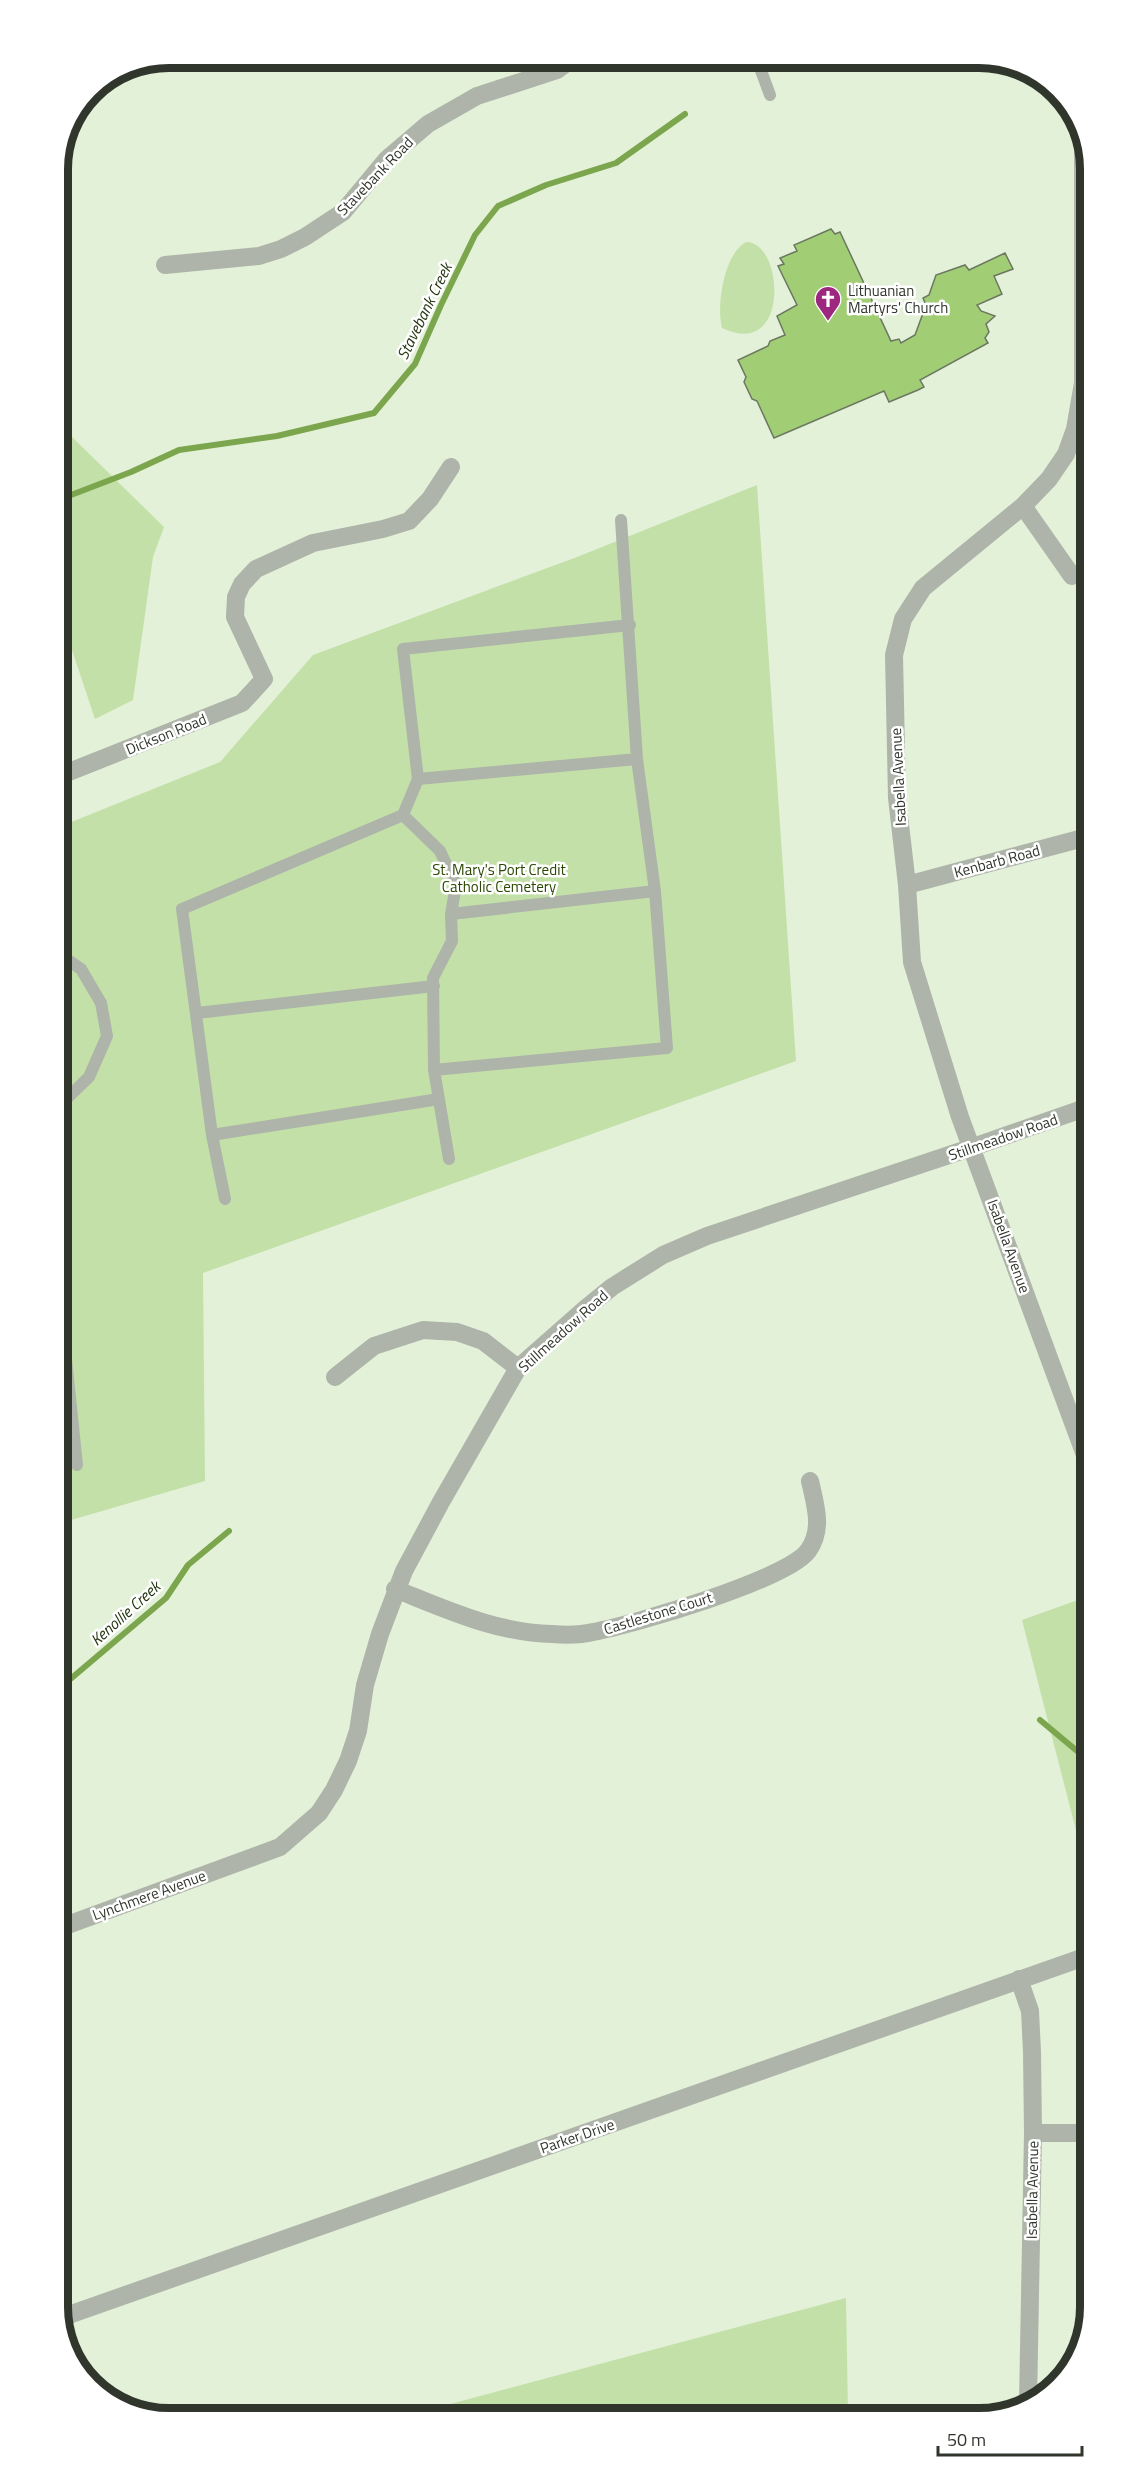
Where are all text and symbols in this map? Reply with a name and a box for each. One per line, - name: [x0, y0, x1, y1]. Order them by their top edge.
- street label: Stavebank Road: [331, 131, 419, 221]
- water label: Stavebank Creek: [390, 257, 459, 363]
- place label: Lithuanian Martyrs' Church: [848, 279, 948, 319]
- church icon: Lithuanian Martyrs' Church: [813, 284, 843, 322]
- street label: Dickson Road: [122, 707, 210, 761]
- street label: Isabella Avenue: [884, 727, 912, 827]
- street label: Kenbarb Road: [951, 838, 1043, 884]
- park label: St. Mary's Port Credit Catholic Cemetery: [432, 858, 566, 898]
- street label: Stillmeadow Road: [945, 1108, 1061, 1166]
- street label: Isabella Avenue: [981, 1196, 1037, 1296]
- street label: Stillmeadow Road: [513, 1284, 613, 1378]
- water label: Kenollie Creek: [85, 1574, 167, 1651]
- street label: Castlestone Court: [601, 1585, 716, 1640]
- street label: Lynchmere Avenue: [89, 1864, 209, 1926]
- street label: Parker Drive: [537, 2113, 617, 2159]
- street label: Isabella Avenue: [1020, 2141, 1044, 2239]
- scale bar: [938, 2419, 1082, 2457]
- text: 50 m: [947, 2426, 986, 2453]

